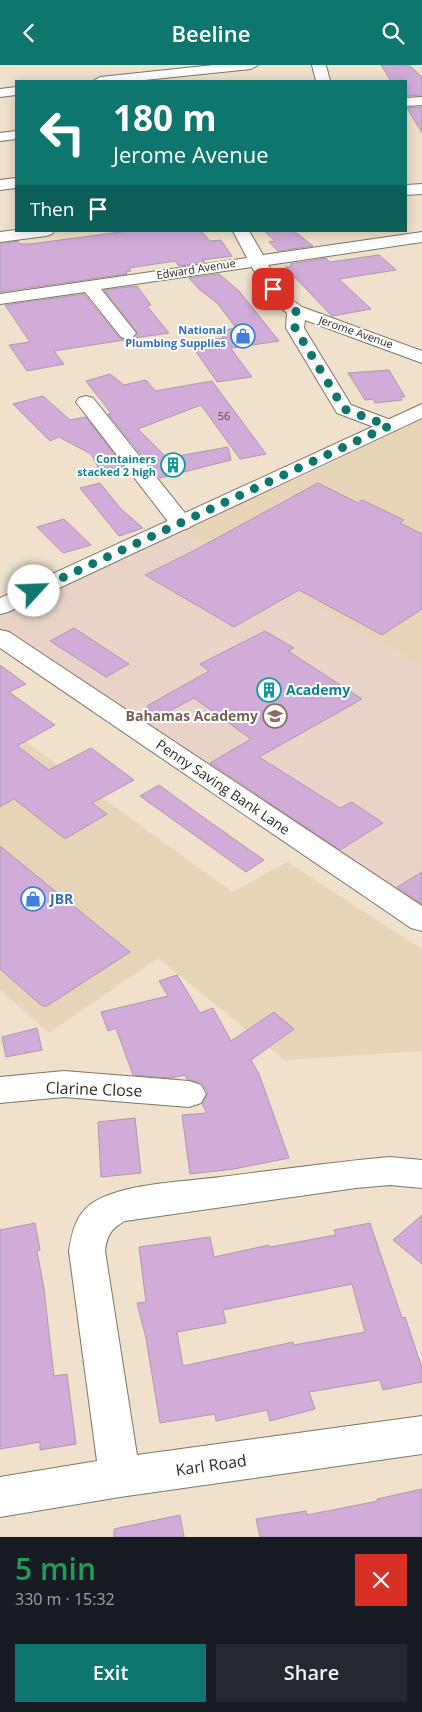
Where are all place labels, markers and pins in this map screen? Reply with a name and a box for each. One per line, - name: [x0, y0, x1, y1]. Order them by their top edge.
- pin: [252, 268, 294, 310]
- place label: National Plumbing Supplies: [125, 322, 227, 350]
- shop icon: National Plumbing Supplies: [230, 323, 256, 349]
- place label: Containers stacked 2 high: [77, 451, 157, 479]
- building icon: Containers stacked 2 high: [160, 452, 186, 478]
- building icon: Academy: [256, 677, 282, 703]
- place label: Academy: [286, 680, 350, 699]
- school or university icon: Bahamas Academy: [262, 703, 288, 729]
- place label: Bahamas Academy: [126, 706, 258, 725]
- shop icon: JBR: [20, 886, 46, 912]
- place label: JBR: [48, 889, 74, 908]

